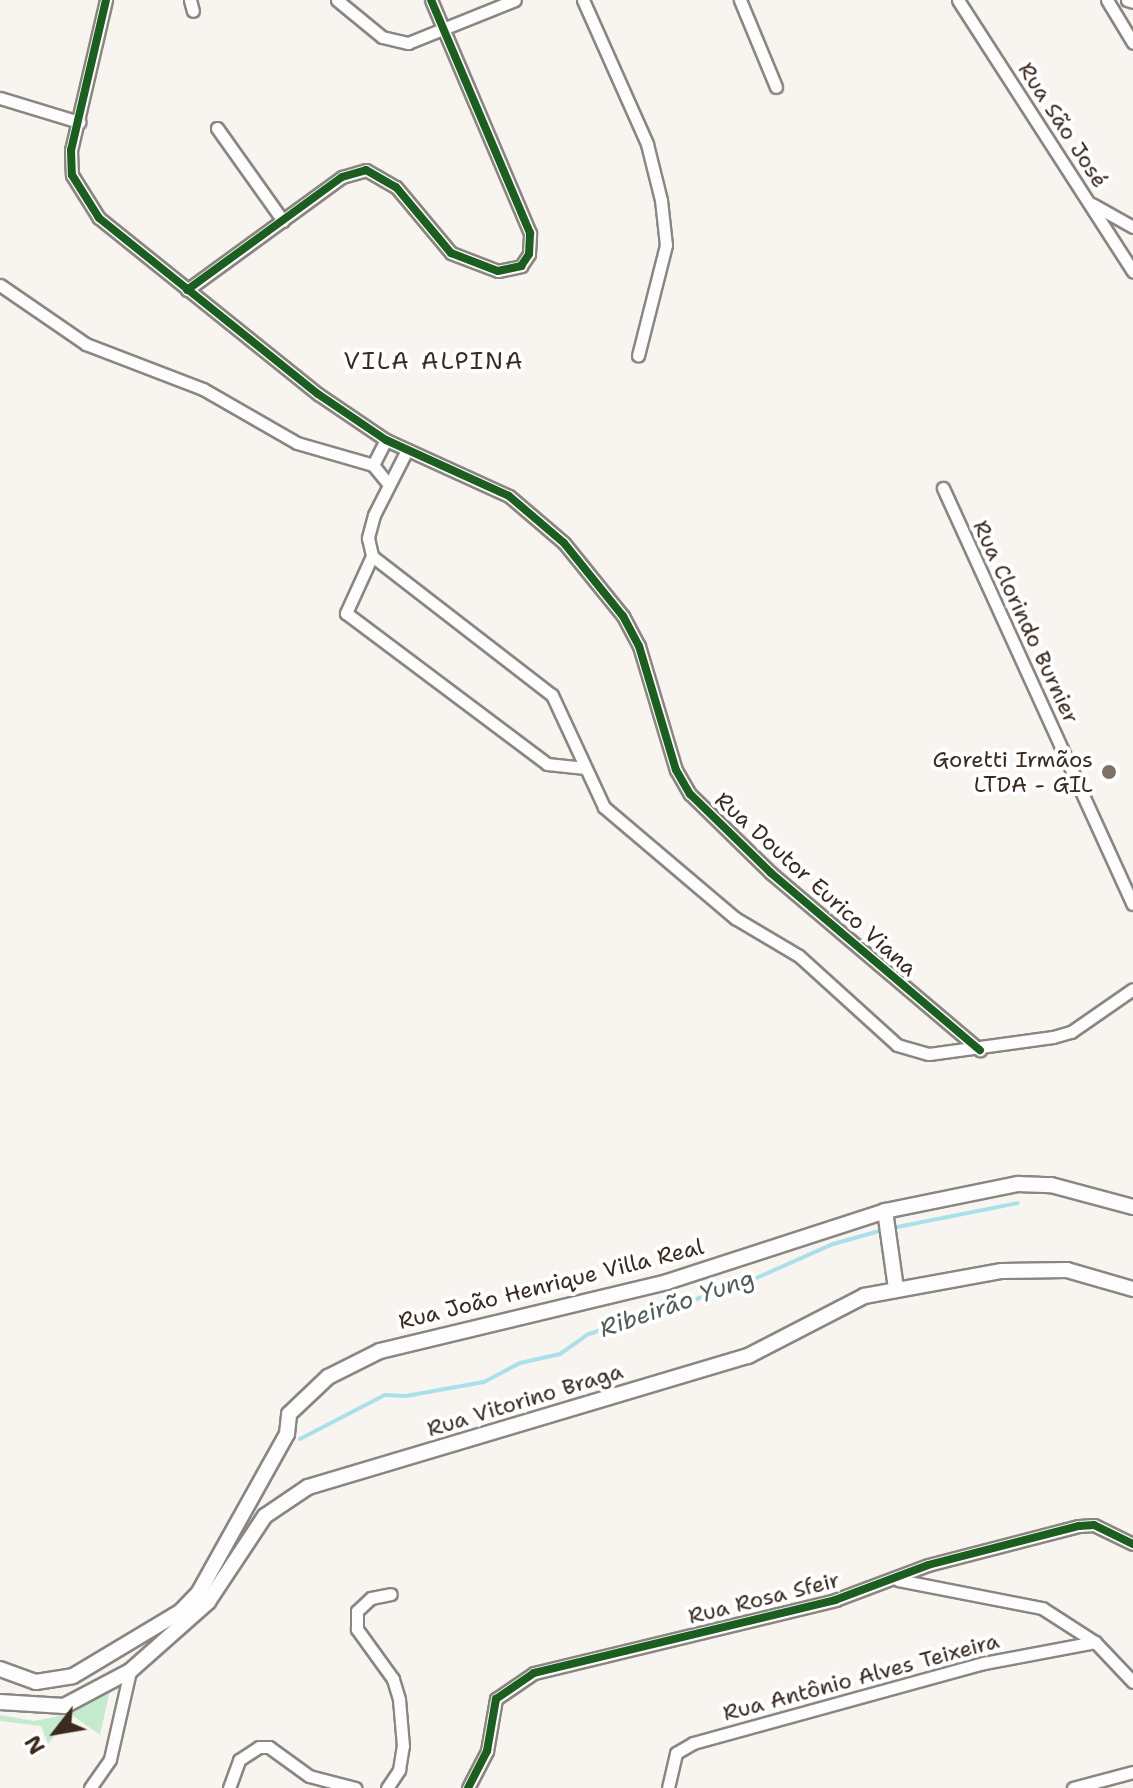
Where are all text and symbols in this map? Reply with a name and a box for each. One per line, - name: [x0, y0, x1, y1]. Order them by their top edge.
- street label: Rua São José: [1013, 57, 1113, 193]
- district label: VILA ALPINA: [344, 348, 524, 376]
- street label: Rua Clorindo Burnier: [967, 516, 1085, 728]
- place label: Goretti Irmãos LTDA - GIL: [932, 746, 1093, 798]
- marker: Goretti Irmãos LTDA - GIL: [1100, 763, 1118, 781]
- street label: Rua Doutor Eurico Viana: [710, 786, 922, 982]
- street label: Rua João Henrique Villa Real: [396, 1233, 706, 1335]
- water label: Ribeirão Yung: [596, 1264, 758, 1344]
- street label: Rua Vitorino Braga: [424, 1358, 626, 1442]
- street label: Rua Rosa Sfeir: [686, 1566, 842, 1630]
- street label: Rua Antônio Alves Teixeira: [720, 1627, 1002, 1727]
- north arrow: [16, 1692, 96, 1772]
- text: N: [18, 1730, 52, 1760]

